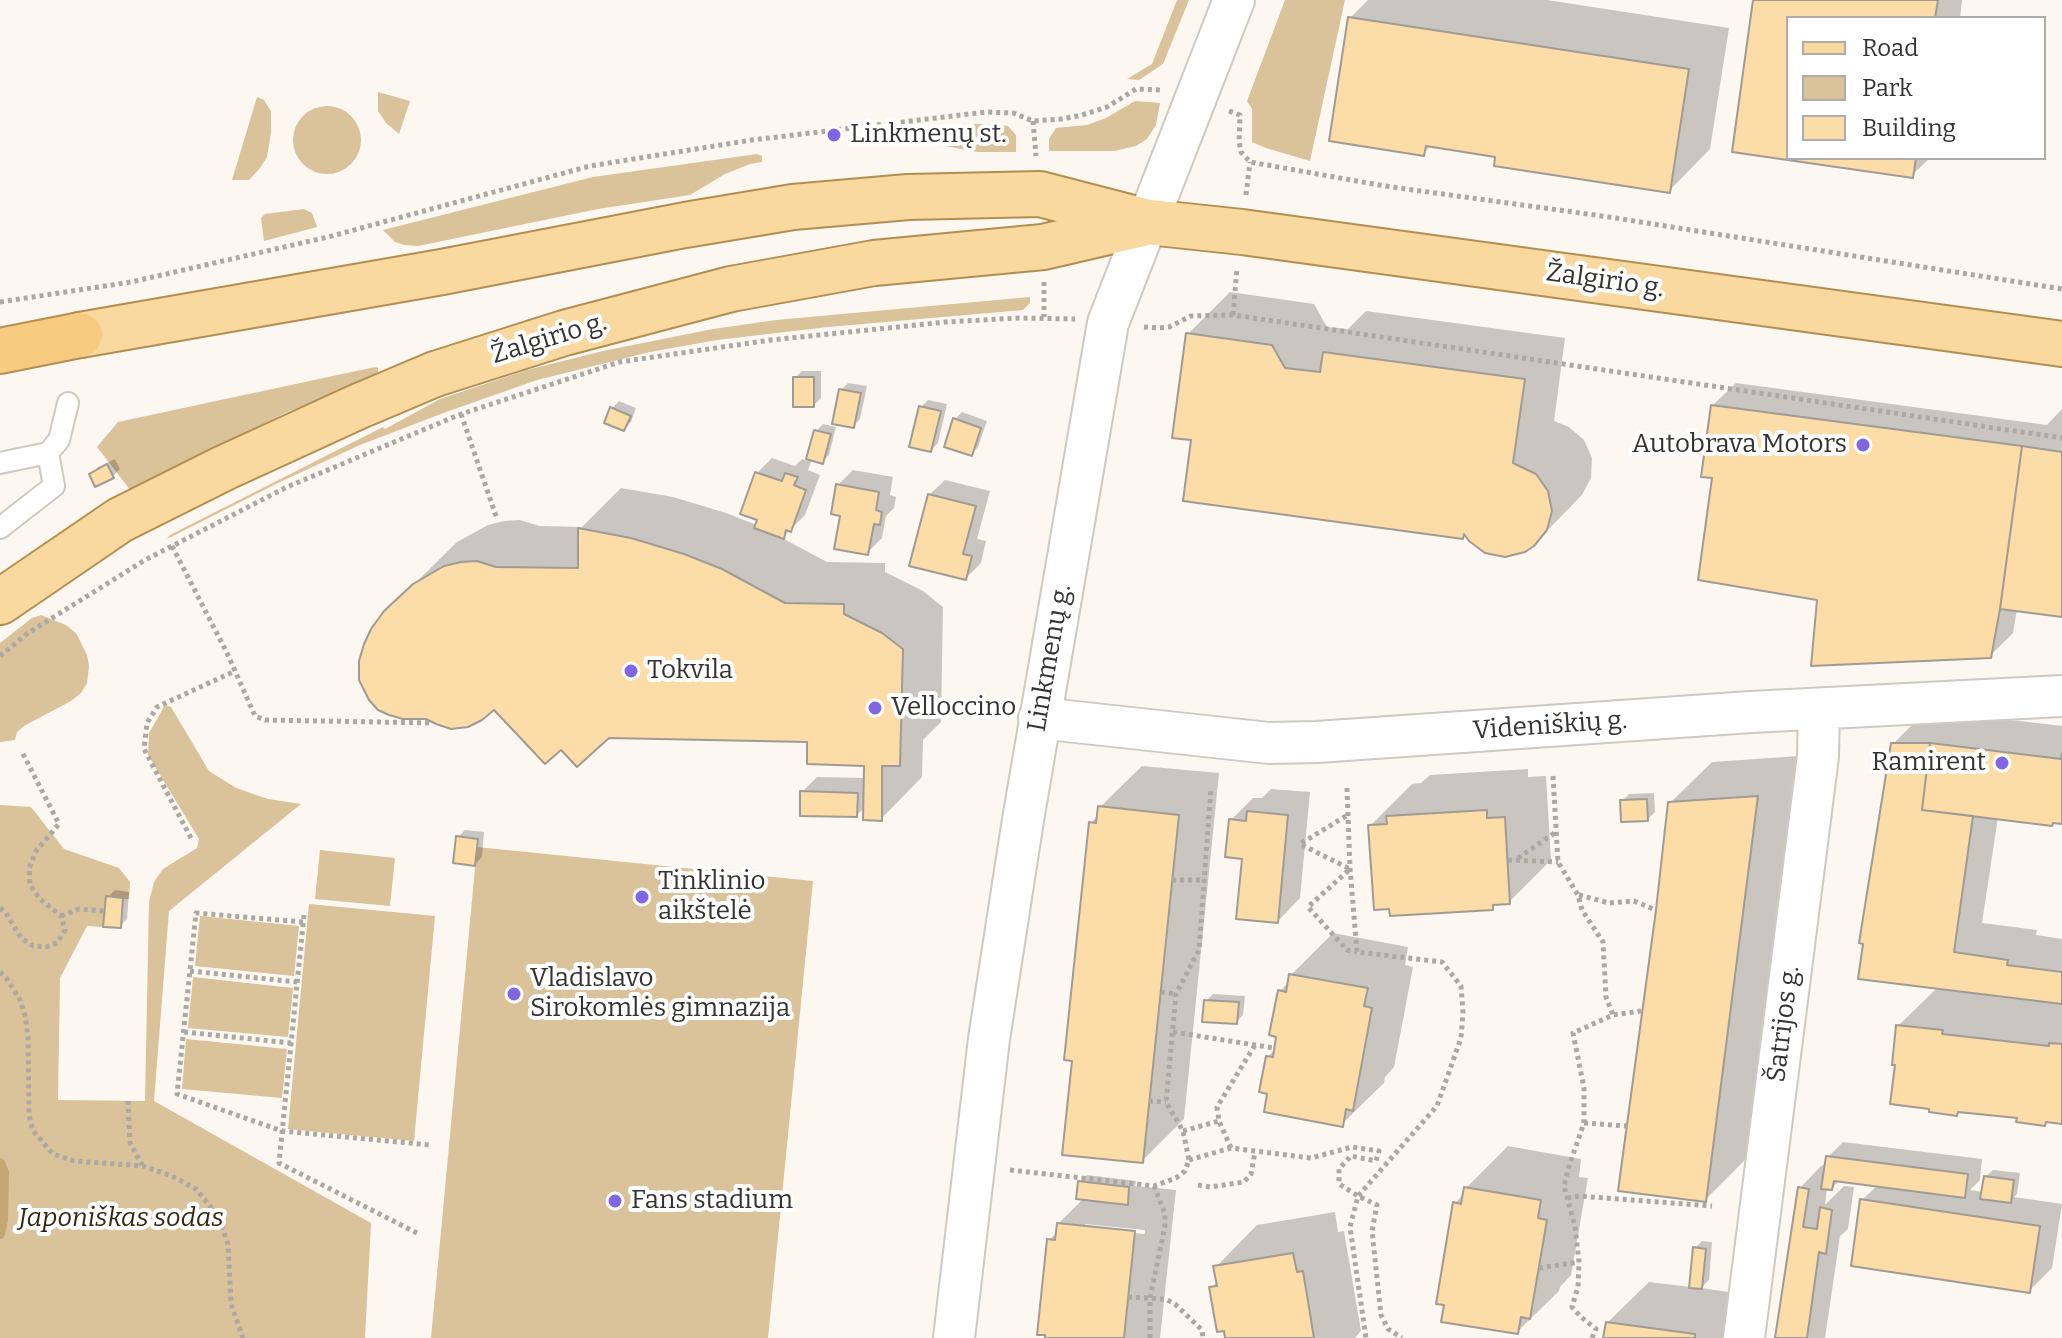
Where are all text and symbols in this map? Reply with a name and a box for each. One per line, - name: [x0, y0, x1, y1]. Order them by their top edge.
- legend: [1786, 16, 2046, 160]
- text: Road: [1862, 34, 1918, 62]
- text: Park: [1862, 74, 1913, 102]
- text: Building: [1862, 114, 1956, 142]
- place label: Linkmenų st.: [850, 119, 1007, 151]
- marker: Linkmenų st.: [825, 126, 843, 144]
- street label: Žalgirio g.: [1544, 257, 1666, 305]
- street label: Žalgirio g.: [488, 307, 610, 371]
- place label: Autobrava Motors: [1632, 429, 1847, 461]
- marker: Autobrava Motors: [1854, 436, 1872, 454]
- street label: Linkmenų g.: [1022, 582, 1078, 734]
- place label: Tokvila: [647, 655, 733, 687]
- marker: Tokvila: [622, 662, 640, 680]
- place label: Velloccino: [891, 692, 1016, 724]
- marker: Velloccino: [866, 699, 884, 717]
- street label: Videniškių g.: [1472, 705, 1628, 747]
- place label: Ramirent: [1872, 747, 1986, 779]
- marker: Ramirent: [1993, 754, 2011, 772]
- place label: Tinklinio aikštelė: [658, 866, 766, 928]
- marker: Tinklinio aikštelė: [633, 888, 651, 906]
- place label: Vladislavo Sirokomlės gimnazija: [530, 963, 790, 1024]
- street label: Šatrijos g.: [1761, 964, 1807, 1084]
- marker: Vladislavo Sirokomlės gimnazija: [505, 985, 523, 1003]
- place label: Fans stadium: [631, 1185, 793, 1217]
- marker: Fans stadium: [606, 1192, 624, 1210]
- park label: Japoniškas sodas: [18, 1203, 224, 1235]

